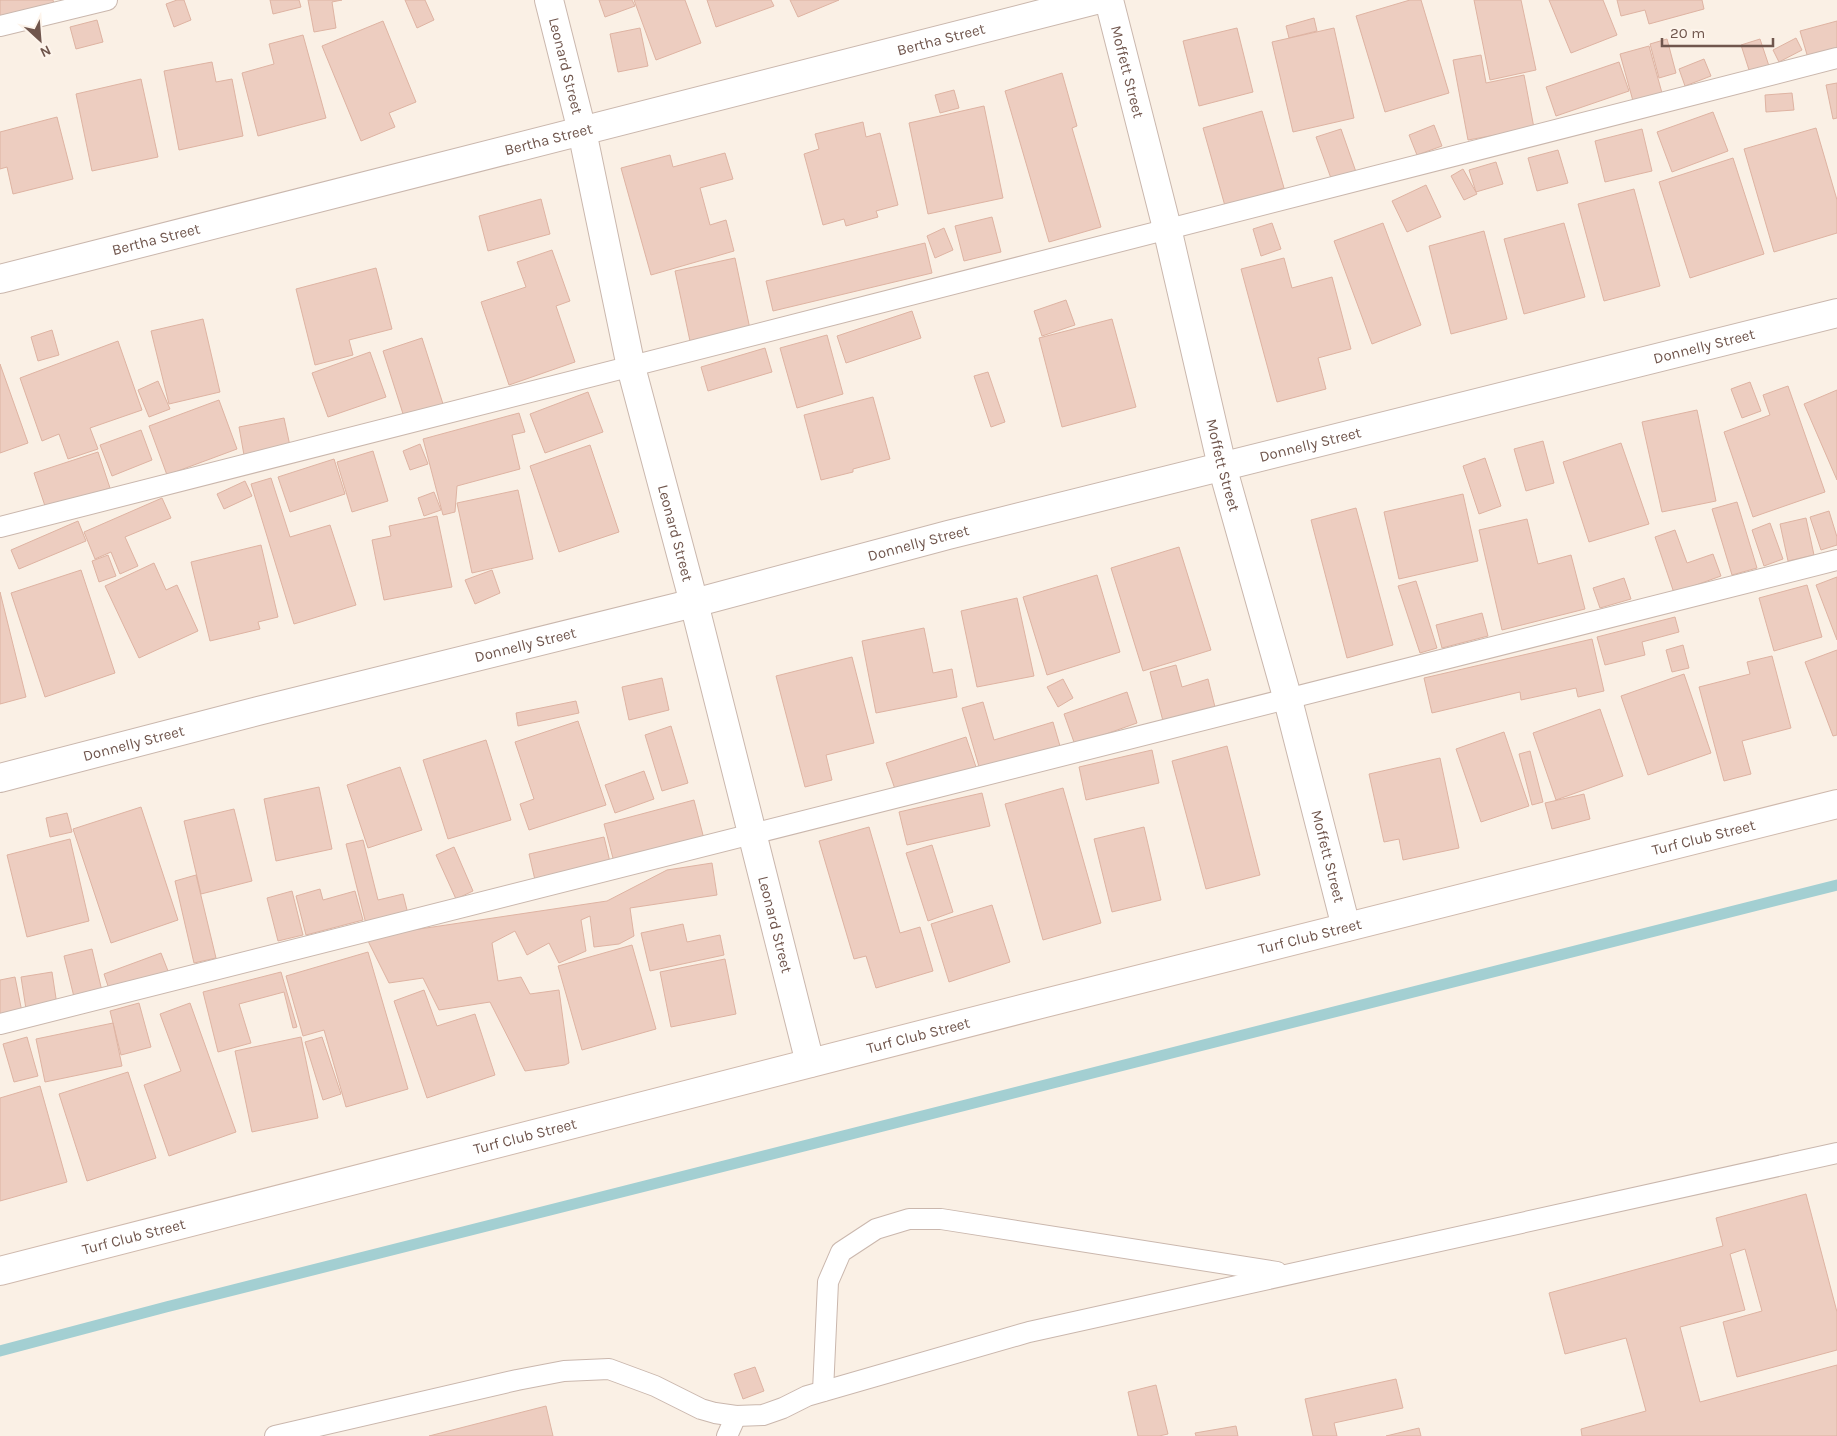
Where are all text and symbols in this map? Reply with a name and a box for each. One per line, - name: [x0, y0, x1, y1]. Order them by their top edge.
- north arrow: [15, 15, 65, 65]
- scale bar: [1662, 15, 1773, 47]
- street label: Leonard Street: [545, 16, 587, 117]
- street label: Bertha Street: [895, 20, 987, 59]
- street label: Moffett Street: [1107, 23, 1148, 120]
- text: 20 m: [1670, 24, 1705, 42]
- text: N: [37, 41, 54, 61]
- street label: Bertha Street: [503, 119, 595, 159]
- street label: Bertha Street: [110, 219, 202, 259]
- street label: Donnelly Street: [1651, 325, 1757, 368]
- street label: Moffett Street: [1202, 417, 1244, 514]
- street label: Donnelly Street: [1258, 423, 1363, 466]
- street label: Leonard Street: [654, 483, 697, 584]
- street label: Donnelly Street: [866, 521, 971, 565]
- street label: Donnelly Street: [473, 623, 578, 666]
- street label: Donnelly Street: [81, 721, 187, 765]
- street label: Moffett Street: [1307, 808, 1349, 905]
- street label: Turf Club Street: [1650, 816, 1758, 859]
- street label: Leonard Street: [754, 874, 796, 975]
- street label: Turf Club Street: [1256, 915, 1364, 958]
- street label: Turf Club Street: [865, 1014, 972, 1057]
- street label: Turf Club Street: [471, 1114, 579, 1158]
- street label: Turf Club Street: [80, 1215, 188, 1259]

